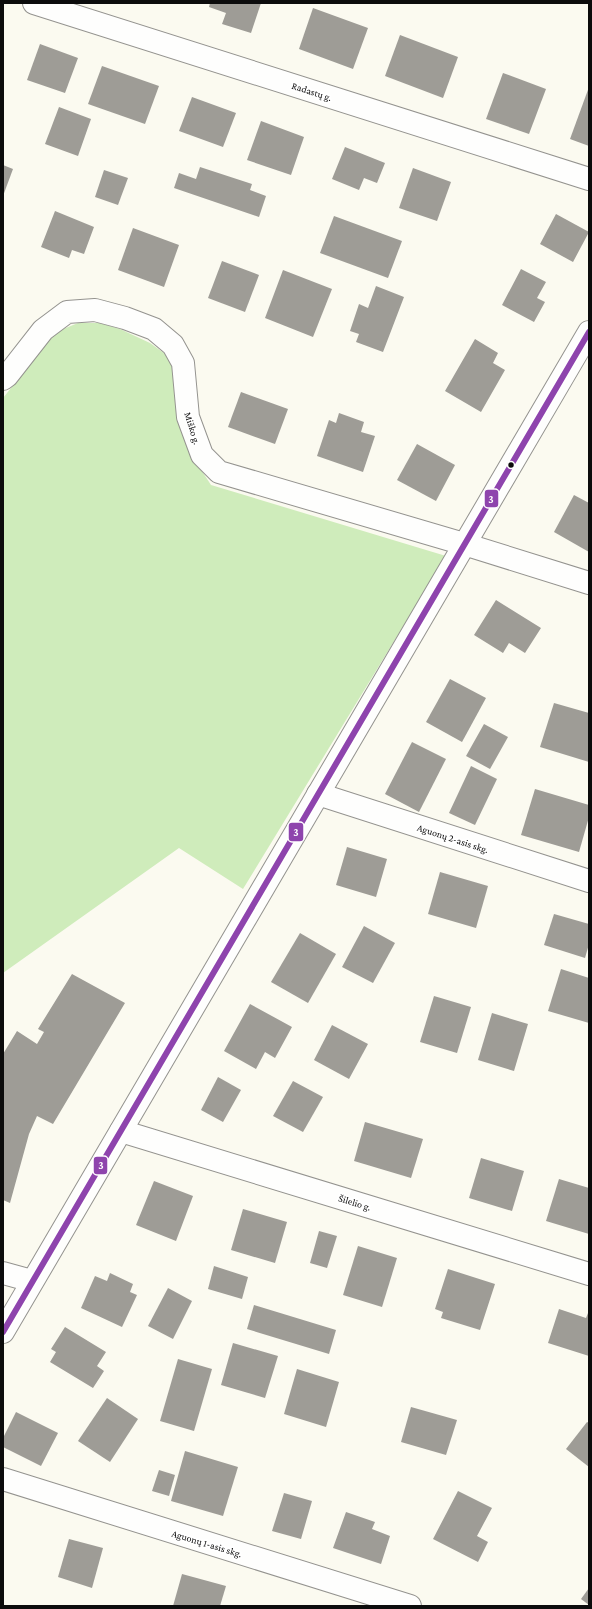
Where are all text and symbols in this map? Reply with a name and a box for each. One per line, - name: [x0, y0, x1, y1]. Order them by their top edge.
- street label: Radastų g.: [290, 80, 333, 103]
- street label: Miško g.: [182, 411, 203, 446]
- unlabelled marker: [506, 460, 516, 470]
- line badge: 3: [484, 489, 499, 508]
- text: 3: [488, 493, 494, 505]
- line badge: 3: [288, 822, 304, 842]
- street label: Aguonų 2-asis skg.: [416, 822, 490, 855]
- text: 3: [293, 826, 299, 838]
- line badge: 3: [93, 1156, 108, 1175]
- text: 3: [98, 1159, 104, 1171]
- street label: Šilelio g.: [337, 1192, 372, 1213]
- street label: Aguonų 1-asis skg.: [170, 1528, 243, 1559]

